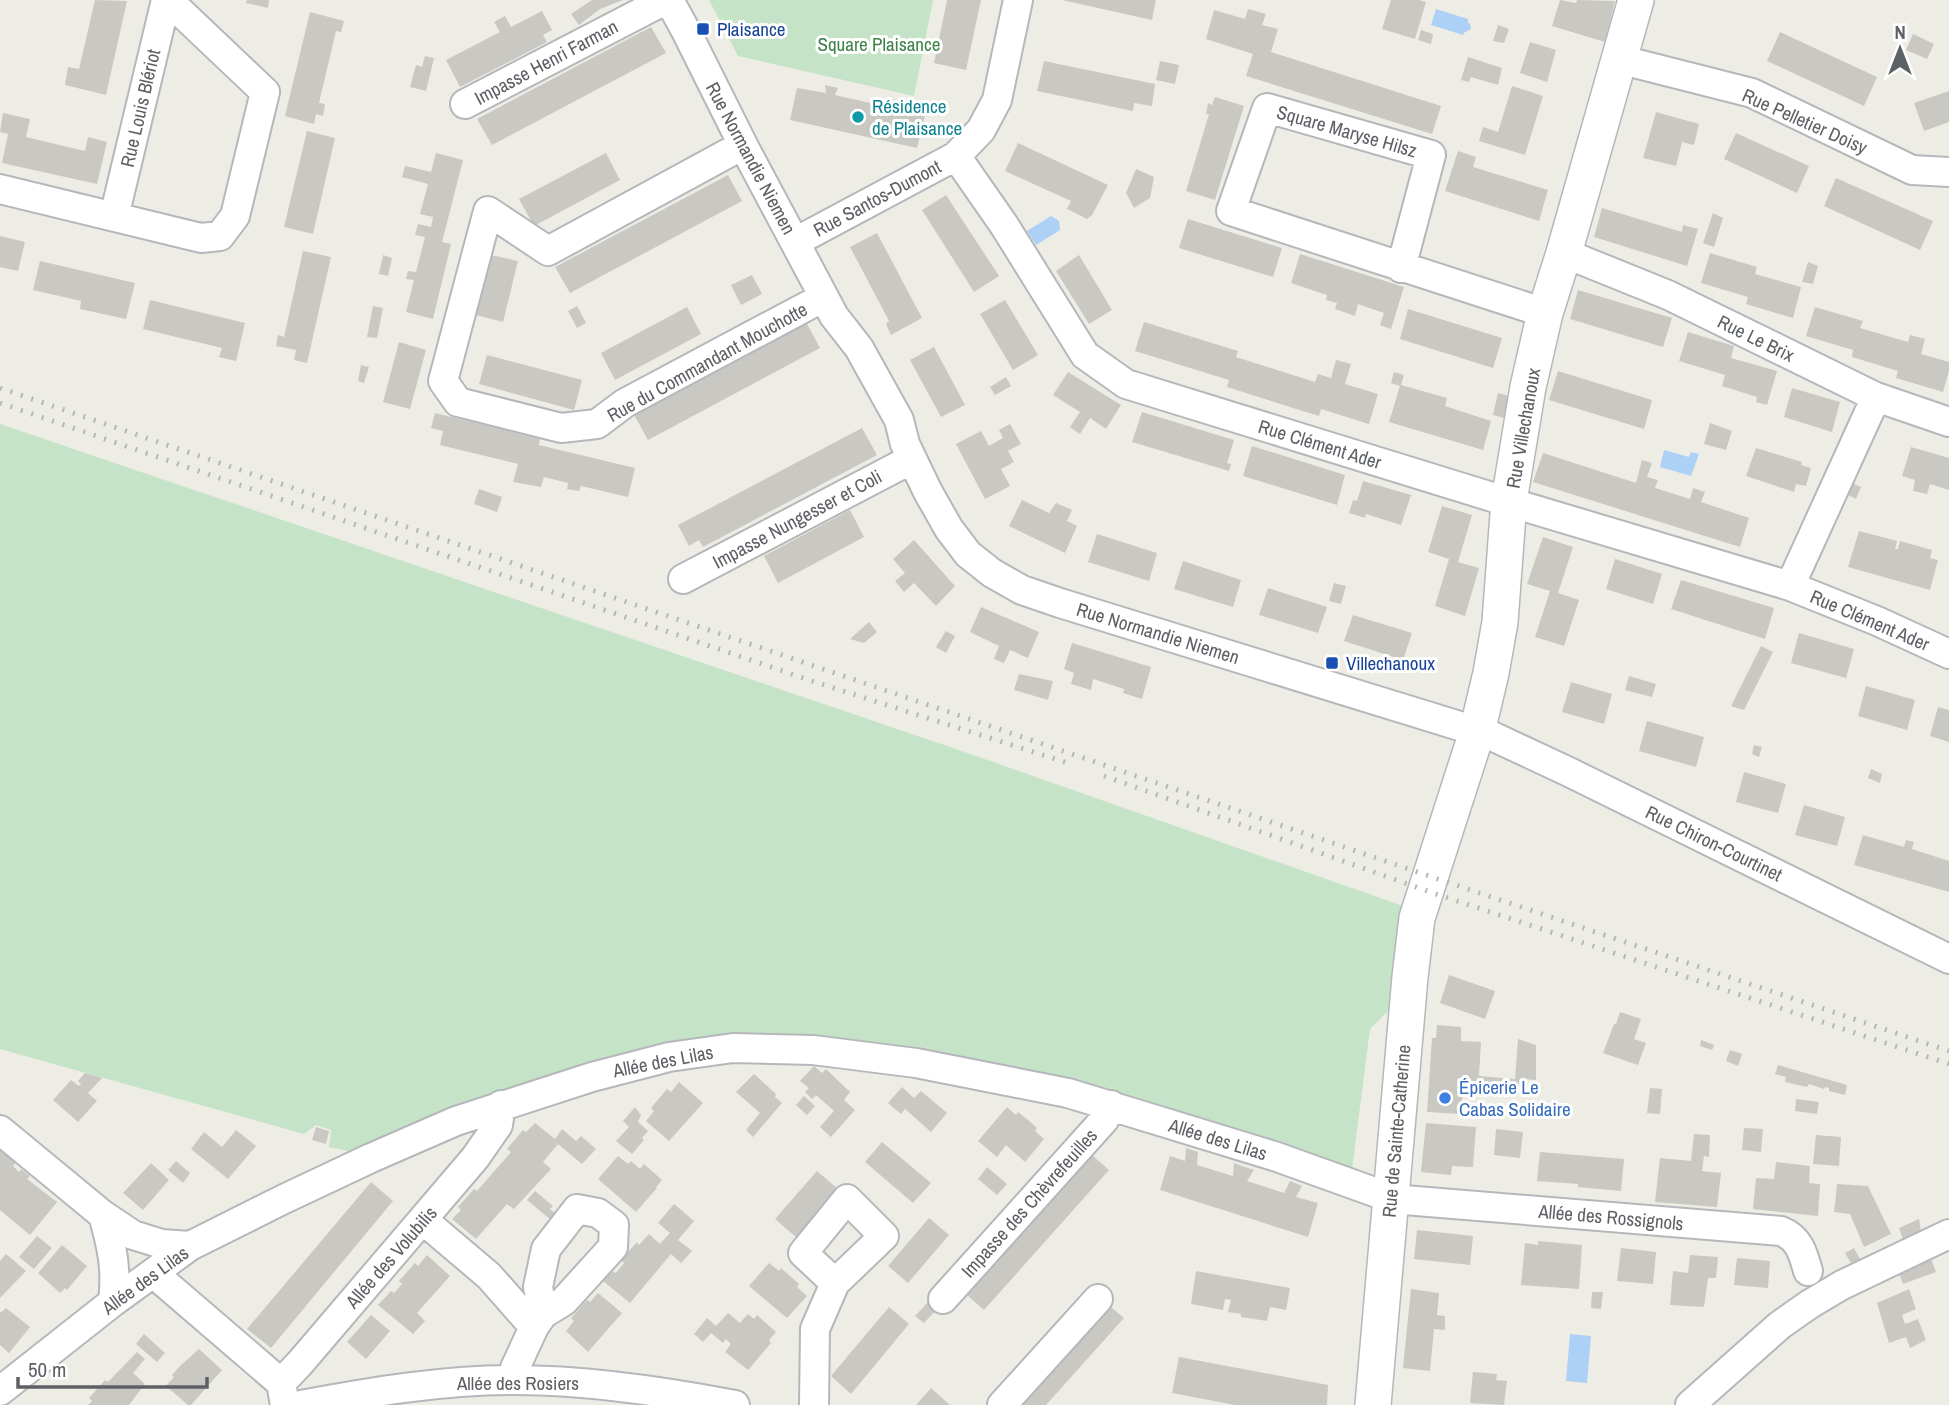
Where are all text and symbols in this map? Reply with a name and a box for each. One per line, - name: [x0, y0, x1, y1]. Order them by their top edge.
- street label: Impasse Henri Farman: [470, 13, 622, 111]
- north arrow: [1865, 14, 1935, 84]
- place label: Plaisance: [717, 16, 785, 42]
- text: N: [1894, 19, 1906, 45]
- marker: Plaisance: [695, 21, 711, 37]
- park label: Square Plaisance: [818, 31, 941, 57]
- street label: Rue Louis Blériot: [114, 46, 166, 170]
- street label: Rue Normandie Niemen: [700, 77, 802, 239]
- street label: Rue Pelletier Doisy: [1738, 82, 1872, 160]
- place label: Résidence de Plaisance: [872, 93, 962, 141]
- street label: Square Maryse Hilsz: [1274, 99, 1420, 163]
- marker: Résidence de Plaisance: [850, 109, 866, 125]
- street label: Rue Santos-Dumont: [809, 153, 946, 243]
- street label: Rue du Commandant Mouchotte: [602, 296, 812, 428]
- street label: Rue Le Brix: [1713, 308, 1799, 368]
- street label: Rue Villechanoux: [1500, 366, 1546, 490]
- street label: Rue Clément Ader: [1255, 413, 1385, 475]
- street label: Impasse Nungesser et Coli: [708, 463, 886, 575]
- street label: Rue Clément Ader: [1806, 583, 1934, 657]
- street label: Rue Normandie Niemen: [1073, 596, 1243, 670]
- place label: Villechanoux: [1346, 650, 1435, 676]
- marker: Villechanoux: [1324, 655, 1340, 671]
- street label: Rue Chiron-Courtinet: [1641, 799, 1787, 888]
- street label: Allée des Lilas: [610, 1039, 715, 1084]
- street label: Rue de Sainte-Catherine: [1376, 1044, 1416, 1218]
- place label: Épicerie Le Cabas Solidaire: [1459, 1074, 1571, 1122]
- marker: Épicerie Le Cabas Solidaire: [1437, 1090, 1453, 1106]
- street label: Allée des Lilas: [1165, 1111, 1270, 1166]
- street label: Impasse des Chèvrefeuilles: [955, 1123, 1103, 1283]
- street label: Allée des Rossignols: [1536, 1198, 1685, 1236]
- street label: Allée des Volubilis: [339, 1200, 443, 1314]
- street label: Allée des Lilas: [96, 1240, 194, 1321]
- scale bar: [18, 1346, 206, 1390]
- text: 50 m: [28, 1355, 66, 1384]
- street label: Allée des Rosiers: [456, 1370, 579, 1396]

